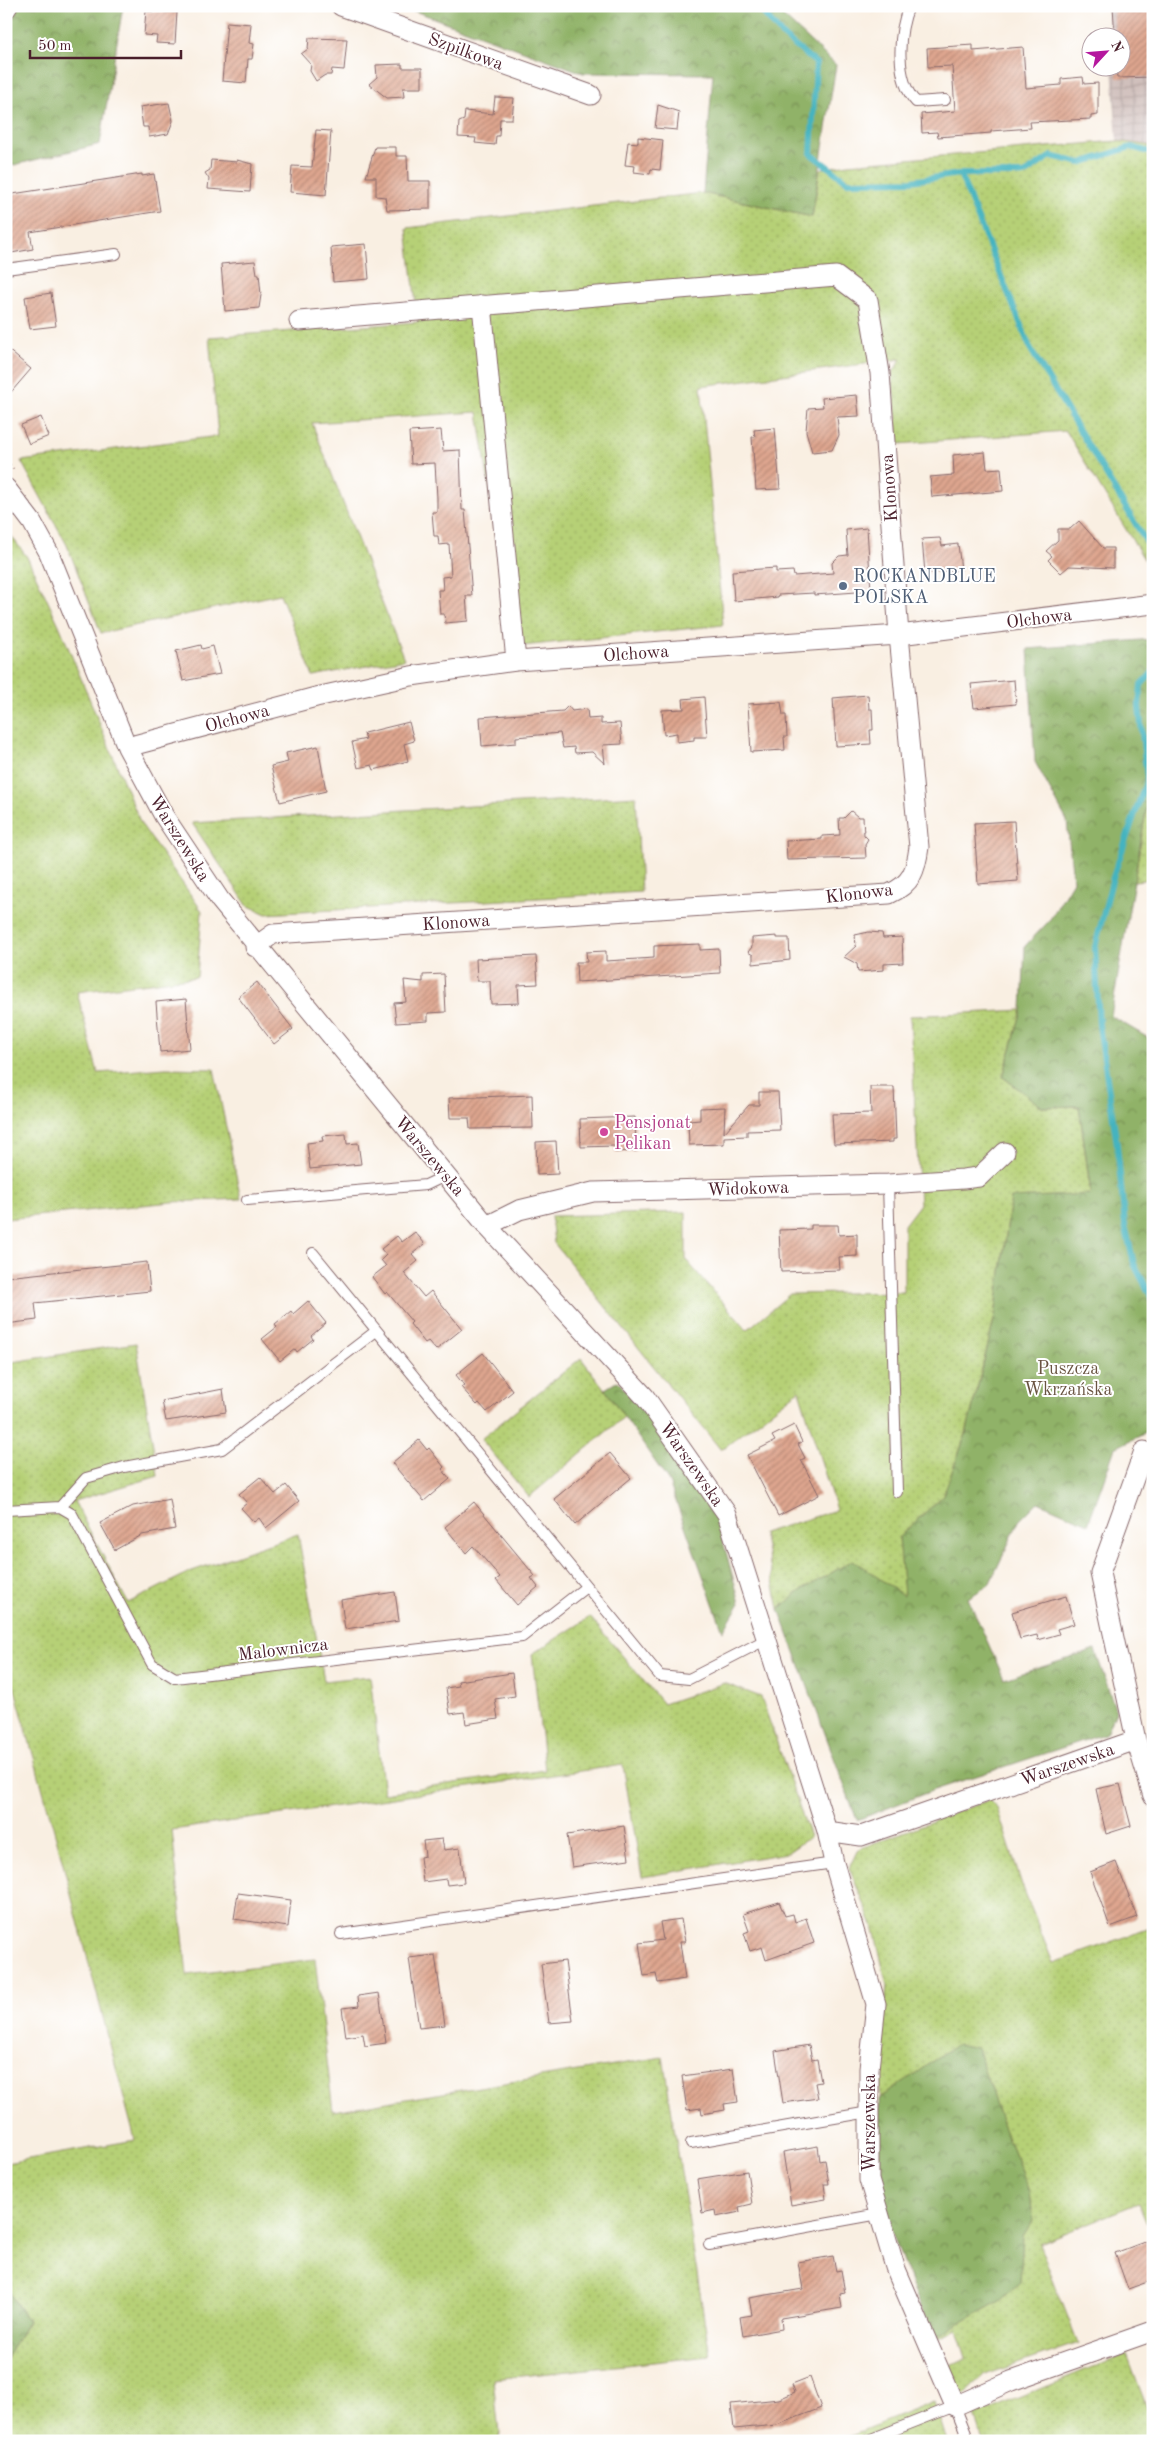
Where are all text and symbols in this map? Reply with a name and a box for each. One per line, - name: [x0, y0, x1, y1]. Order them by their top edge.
- scale bar: [30, 28, 181, 60]
- north arrow: [1082, 28, 1132, 78]
- street label: Szpilkowa: [426, 30, 506, 74]
- text: 50 m: [38, 39, 72, 54]
- text: N: [1108, 39, 1126, 55]
- street label: Klonowa: [879, 453, 901, 522]
- place label: ROCKANDBLUE POLSKA: [853, 568, 996, 607]
- marker: ROCKANDBLUE POLSKA: [837, 580, 849, 592]
- street label: Olchowa: [1005, 606, 1073, 632]
- street label: Olchowa: [603, 643, 670, 665]
- street label: Olchowa: [203, 702, 272, 736]
- street label: Warszewska: [146, 792, 213, 885]
- street label: Klonowa: [824, 881, 894, 907]
- street label: Klonowa: [422, 912, 491, 934]
- street label: Warszewska: [391, 1113, 468, 1200]
- place label: Pensjonat Pelikan: [614, 1114, 691, 1153]
- marker: Pensjonat Pelikan: [598, 1126, 610, 1138]
- street label: Widokowa: [707, 1179, 789, 1199]
- park label: Puszcza Wkrzańska: [1024, 1360, 1112, 1399]
- street label: Warszewska: [656, 1419, 727, 1510]
- street label: Malownicza: [237, 1636, 329, 1664]
- street label: Warszewska: [1018, 1740, 1117, 1789]
- street label: Warszewska: [861, 2074, 879, 2172]

